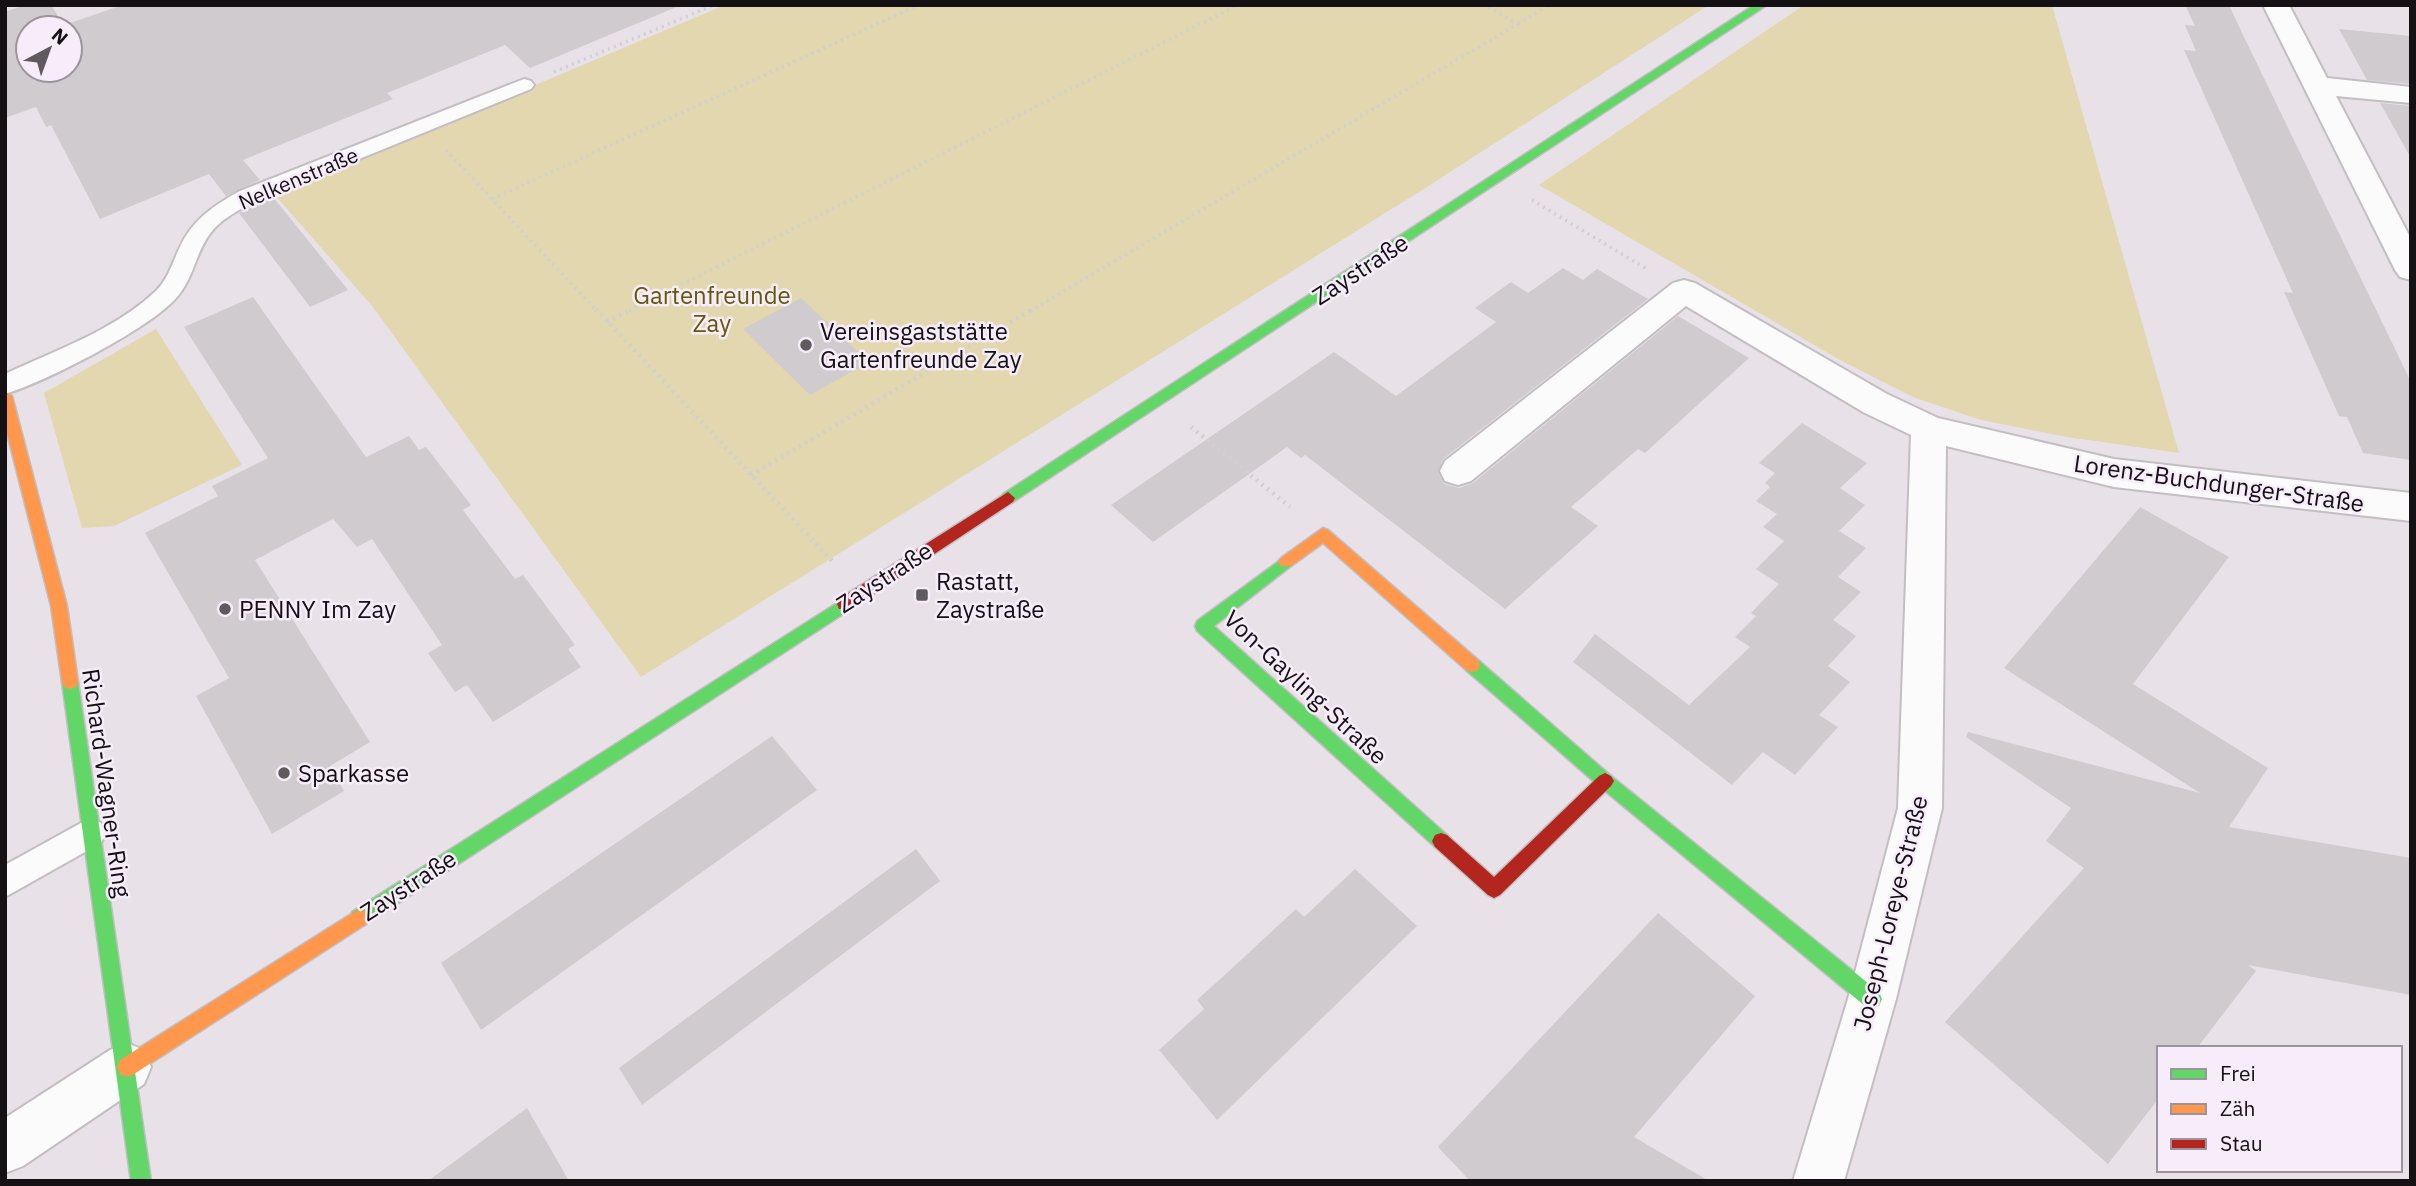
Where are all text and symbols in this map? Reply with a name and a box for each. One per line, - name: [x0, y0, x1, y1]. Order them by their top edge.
- north arrow: [14, 14, 84, 84]
- text: N: [47, 23, 73, 50]
- street label: Nelkenstraße: [234, 140, 362, 216]
- street label: Zaystraße: [1306, 226, 1414, 312]
- park label: Gartenfreunde Zay: [633, 279, 791, 339]
- place label: Vereinsgaststätte Gartenfreunde Zay: [820, 315, 1022, 375]
- marker: Vereinsgaststätte Gartenfreunde Zay: [798, 337, 814, 353]
- street label: Lorenz-Buchdunger-Straße: [2072, 447, 2366, 519]
- street label: Zaystraße: [830, 534, 938, 620]
- place label: Rastatt, Zaystraße: [936, 565, 1045, 625]
- marker: Rastatt, Zaystraße: [914, 587, 930, 603]
- place label: PENNY Im Zay: [239, 593, 396, 625]
- marker: PENNY Im Zay: [217, 601, 233, 617]
- street label: Von-Gayling-Straße: [1217, 603, 1395, 771]
- street label: Richard-Wagner-Ring: [75, 666, 139, 900]
- place label: Sparkasse: [298, 757, 409, 789]
- marker: Sparkasse: [276, 765, 292, 781]
- street label: Joseph-Loreye-Straße: [1845, 792, 1935, 1034]
- street label: Zaystraße: [354, 842, 462, 928]
- legend: [2157, 1046, 2402, 1172]
- text: Frei: [2220, 1059, 2256, 1087]
- text: Zäh: [2220, 1094, 2255, 1122]
- text: Stau: [2220, 1129, 2263, 1157]

